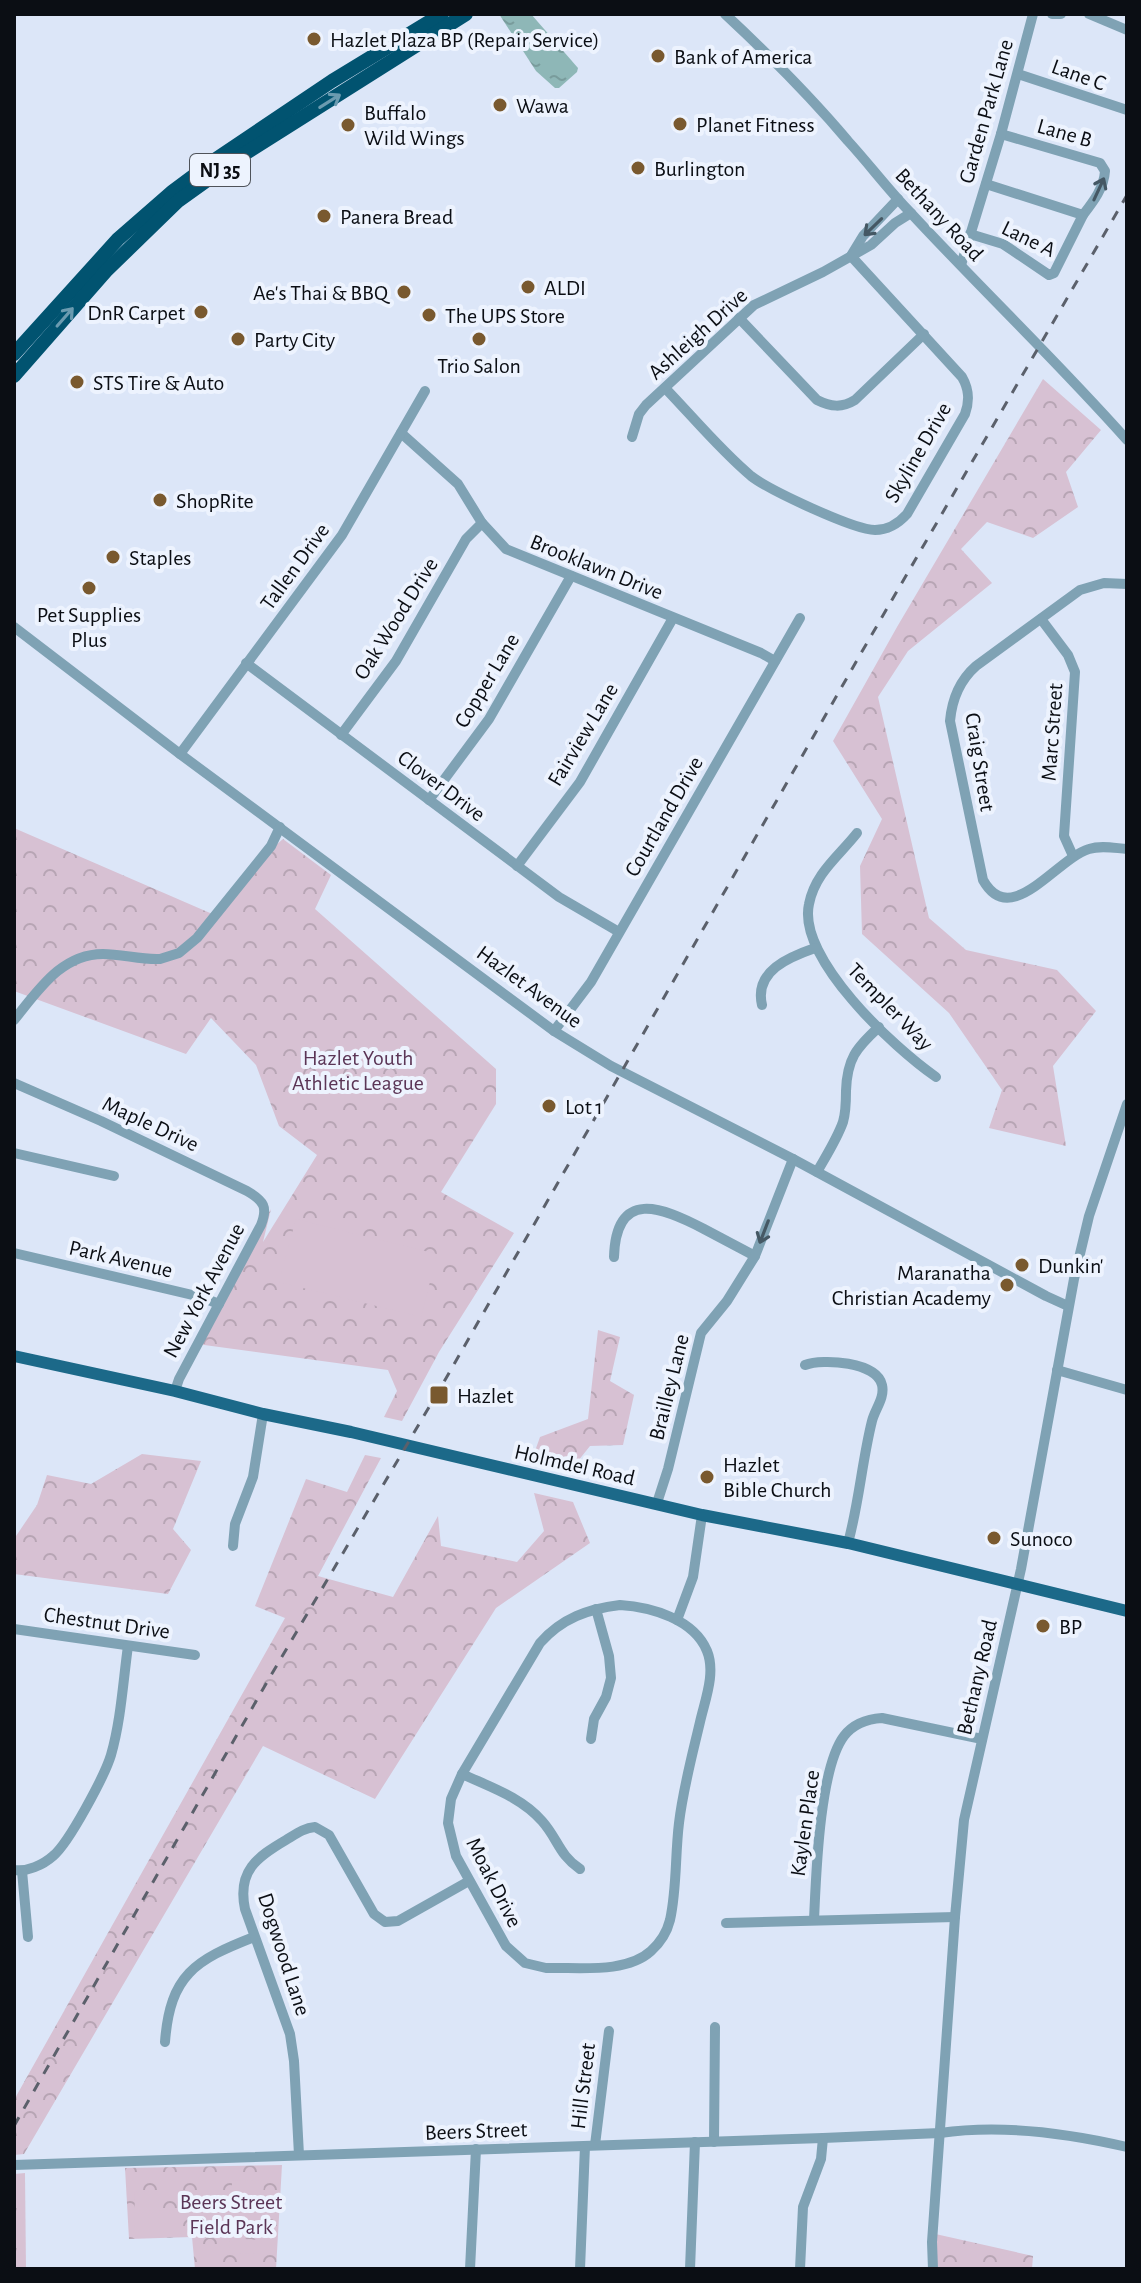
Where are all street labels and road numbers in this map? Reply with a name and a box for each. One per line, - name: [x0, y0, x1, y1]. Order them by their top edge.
- street label: Garden Park Lane: [955, 37, 1017, 186]
- street label: Lane C: [1049, 55, 1109, 95]
- street label: Lane B: [1035, 115, 1095, 151]
- road number: NJ 35: [190, 154, 250, 186]
- street label: Bethany Road: [891, 164, 988, 265]
- street label: Lane A: [998, 217, 1059, 261]
- street label: Ashleigh Drive: [644, 284, 751, 384]
- street label: Skyline Drive: [881, 399, 955, 506]
- street label: Tallen Drive: [256, 519, 333, 614]
- street label: Brooklawn Drive: [527, 530, 666, 604]
- street label: Oak Wood Drive: [350, 554, 442, 683]
- street label: Copper Lane: [450, 630, 523, 731]
- street label: Fairview Lane: [544, 679, 622, 790]
- street label: Marc Street: [1038, 682, 1066, 782]
- street label: Craig Street: [961, 711, 999, 813]
- street label: Clover Drive: [394, 746, 489, 826]
- street label: Courtland Drive: [621, 753, 707, 880]
- street label: Hazlet Avenue: [473, 941, 586, 1032]
- street label: Templer Way: [843, 959, 938, 1055]
- street label: Maple Drive: [99, 1092, 202, 1156]
- street label: New York Avenue: [159, 1220, 249, 1361]
- street label: Park Avenue: [67, 1236, 175, 1282]
- street label: Brailley Lane: [645, 1332, 693, 1443]
- street label: Holmdel Road: [512, 1440, 637, 1490]
- street label: Chestnut Drive: [42, 1603, 171, 1643]
- street label: Bethany Road: [953, 1617, 1001, 1737]
- street label: Kaylen Place: [787, 1768, 823, 1878]
- street label: Moak Drive: [462, 1834, 526, 1931]
- street label: Dogwood Lane: [254, 1890, 314, 2018]
- street label: Hill Street: [567, 2042, 599, 2130]
- street label: Beers Street: [424, 2118, 528, 2144]

